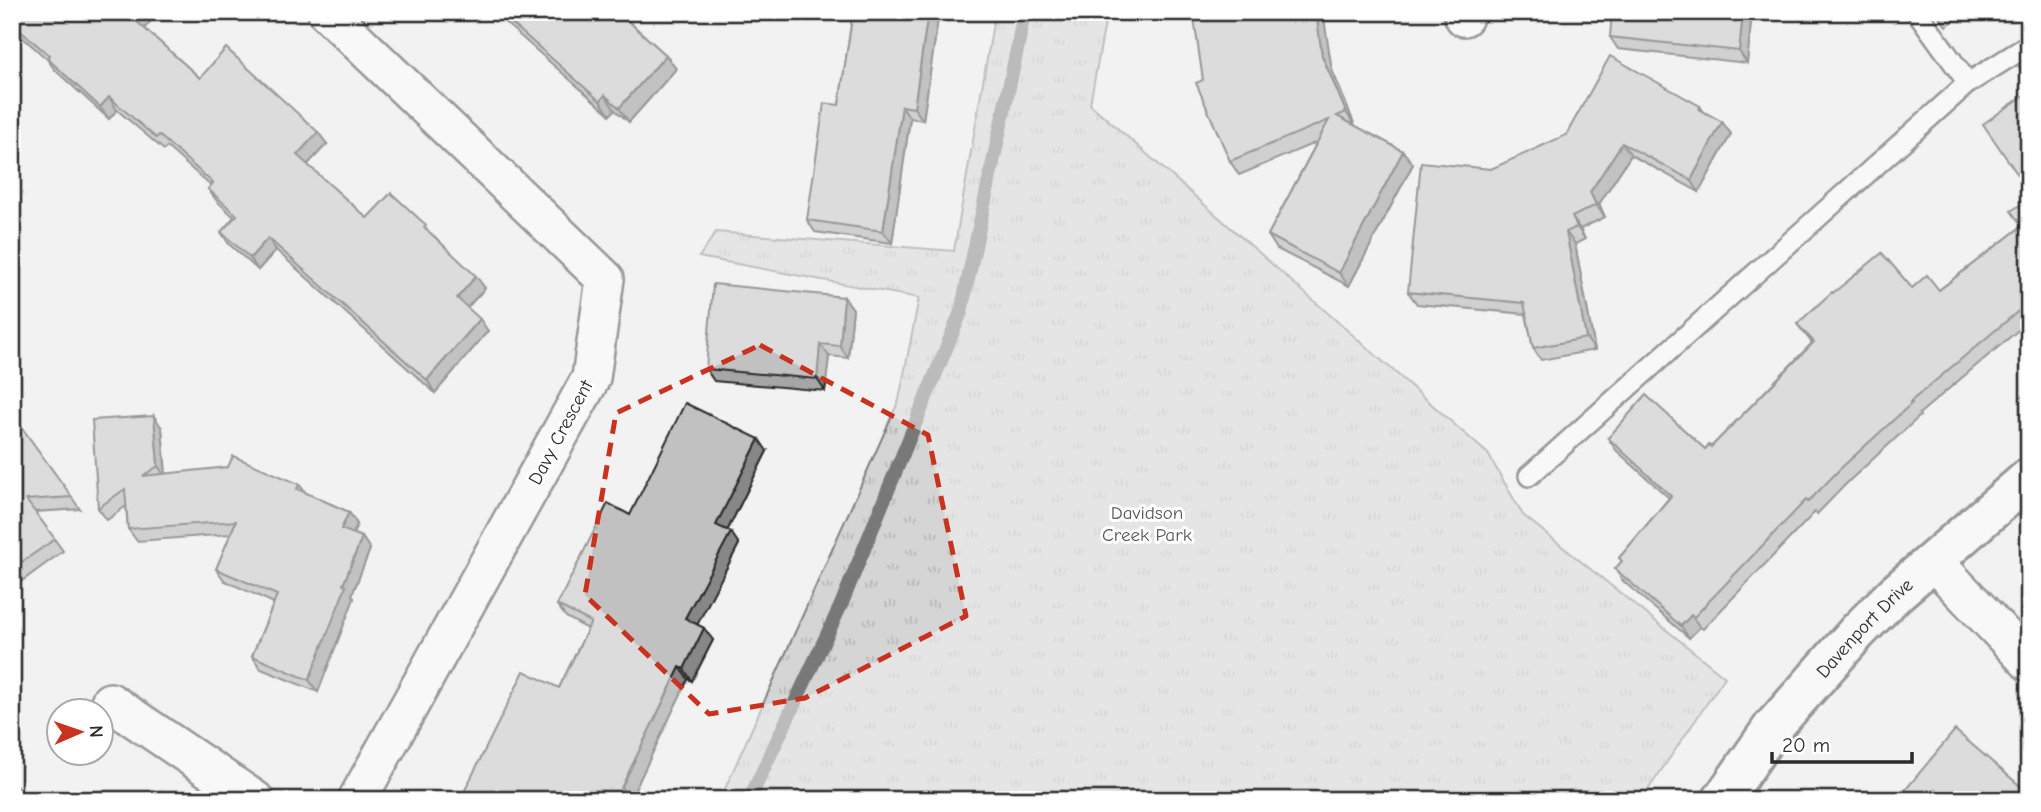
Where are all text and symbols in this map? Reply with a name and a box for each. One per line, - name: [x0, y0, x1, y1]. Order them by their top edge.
- street label: Davy Crescent: [524, 376, 598, 489]
- park label: Davidson Creek Park: [1102, 502, 1193, 546]
- street label: Davenport Drive: [1812, 574, 1917, 683]
- north arrow: [46, 696, 116, 766]
- scale bar: [1772, 721, 1912, 765]
- text: N: [85, 725, 107, 738]
- text: 20 m: [1782, 733, 1830, 757]

